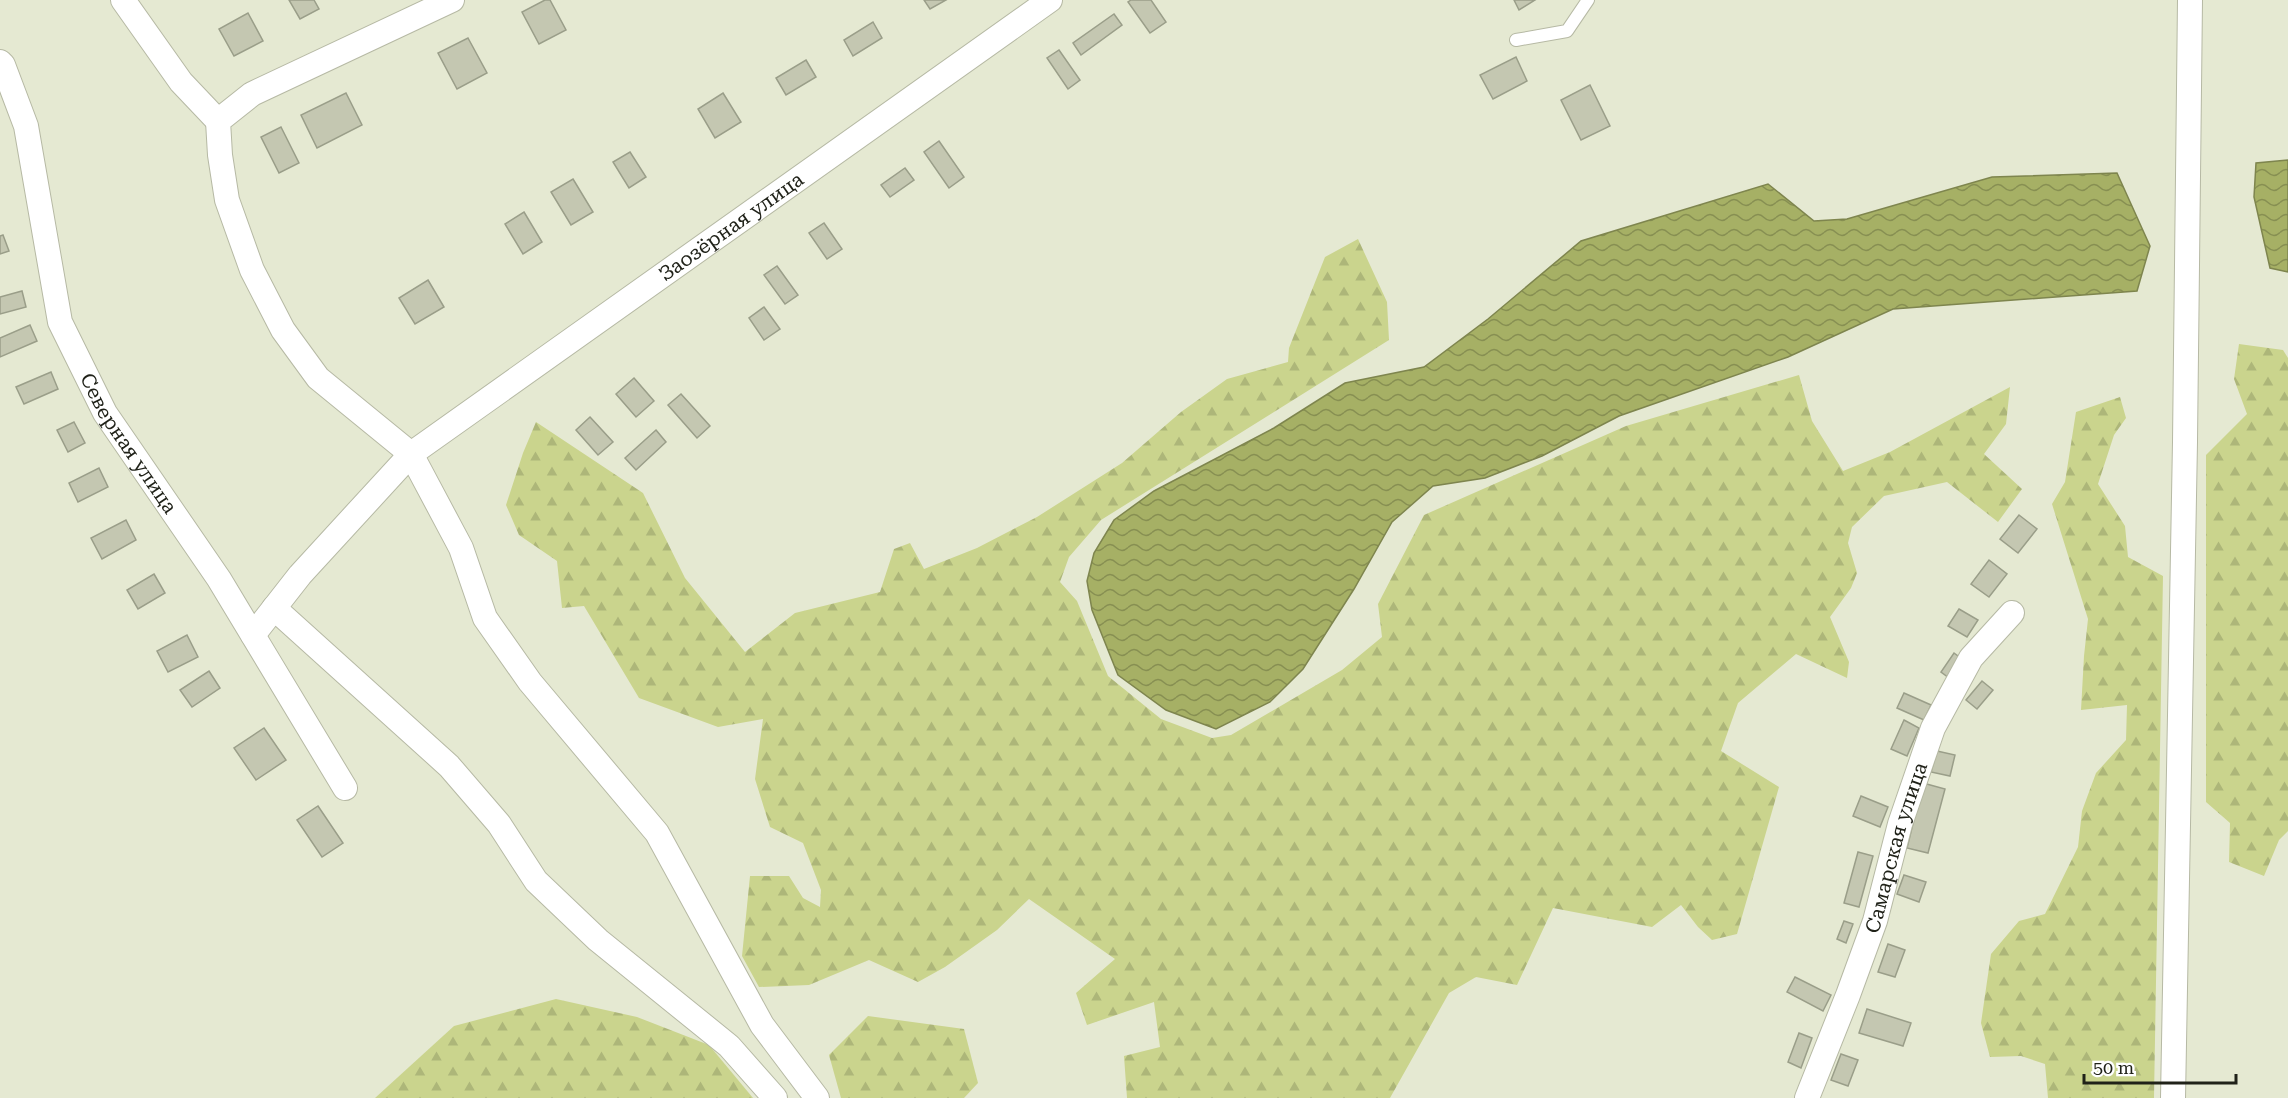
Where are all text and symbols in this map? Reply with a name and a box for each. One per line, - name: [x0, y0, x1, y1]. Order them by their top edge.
- street label: Заозёрная улица: [654, 167, 808, 286]
- street label: Северная улица: [75, 369, 182, 518]
- street label: Самарская улица: [1860, 759, 1932, 936]
- scale bar: [2084, 1047, 2236, 1085]
- text: 50 m: [2093, 1057, 2134, 1078]

